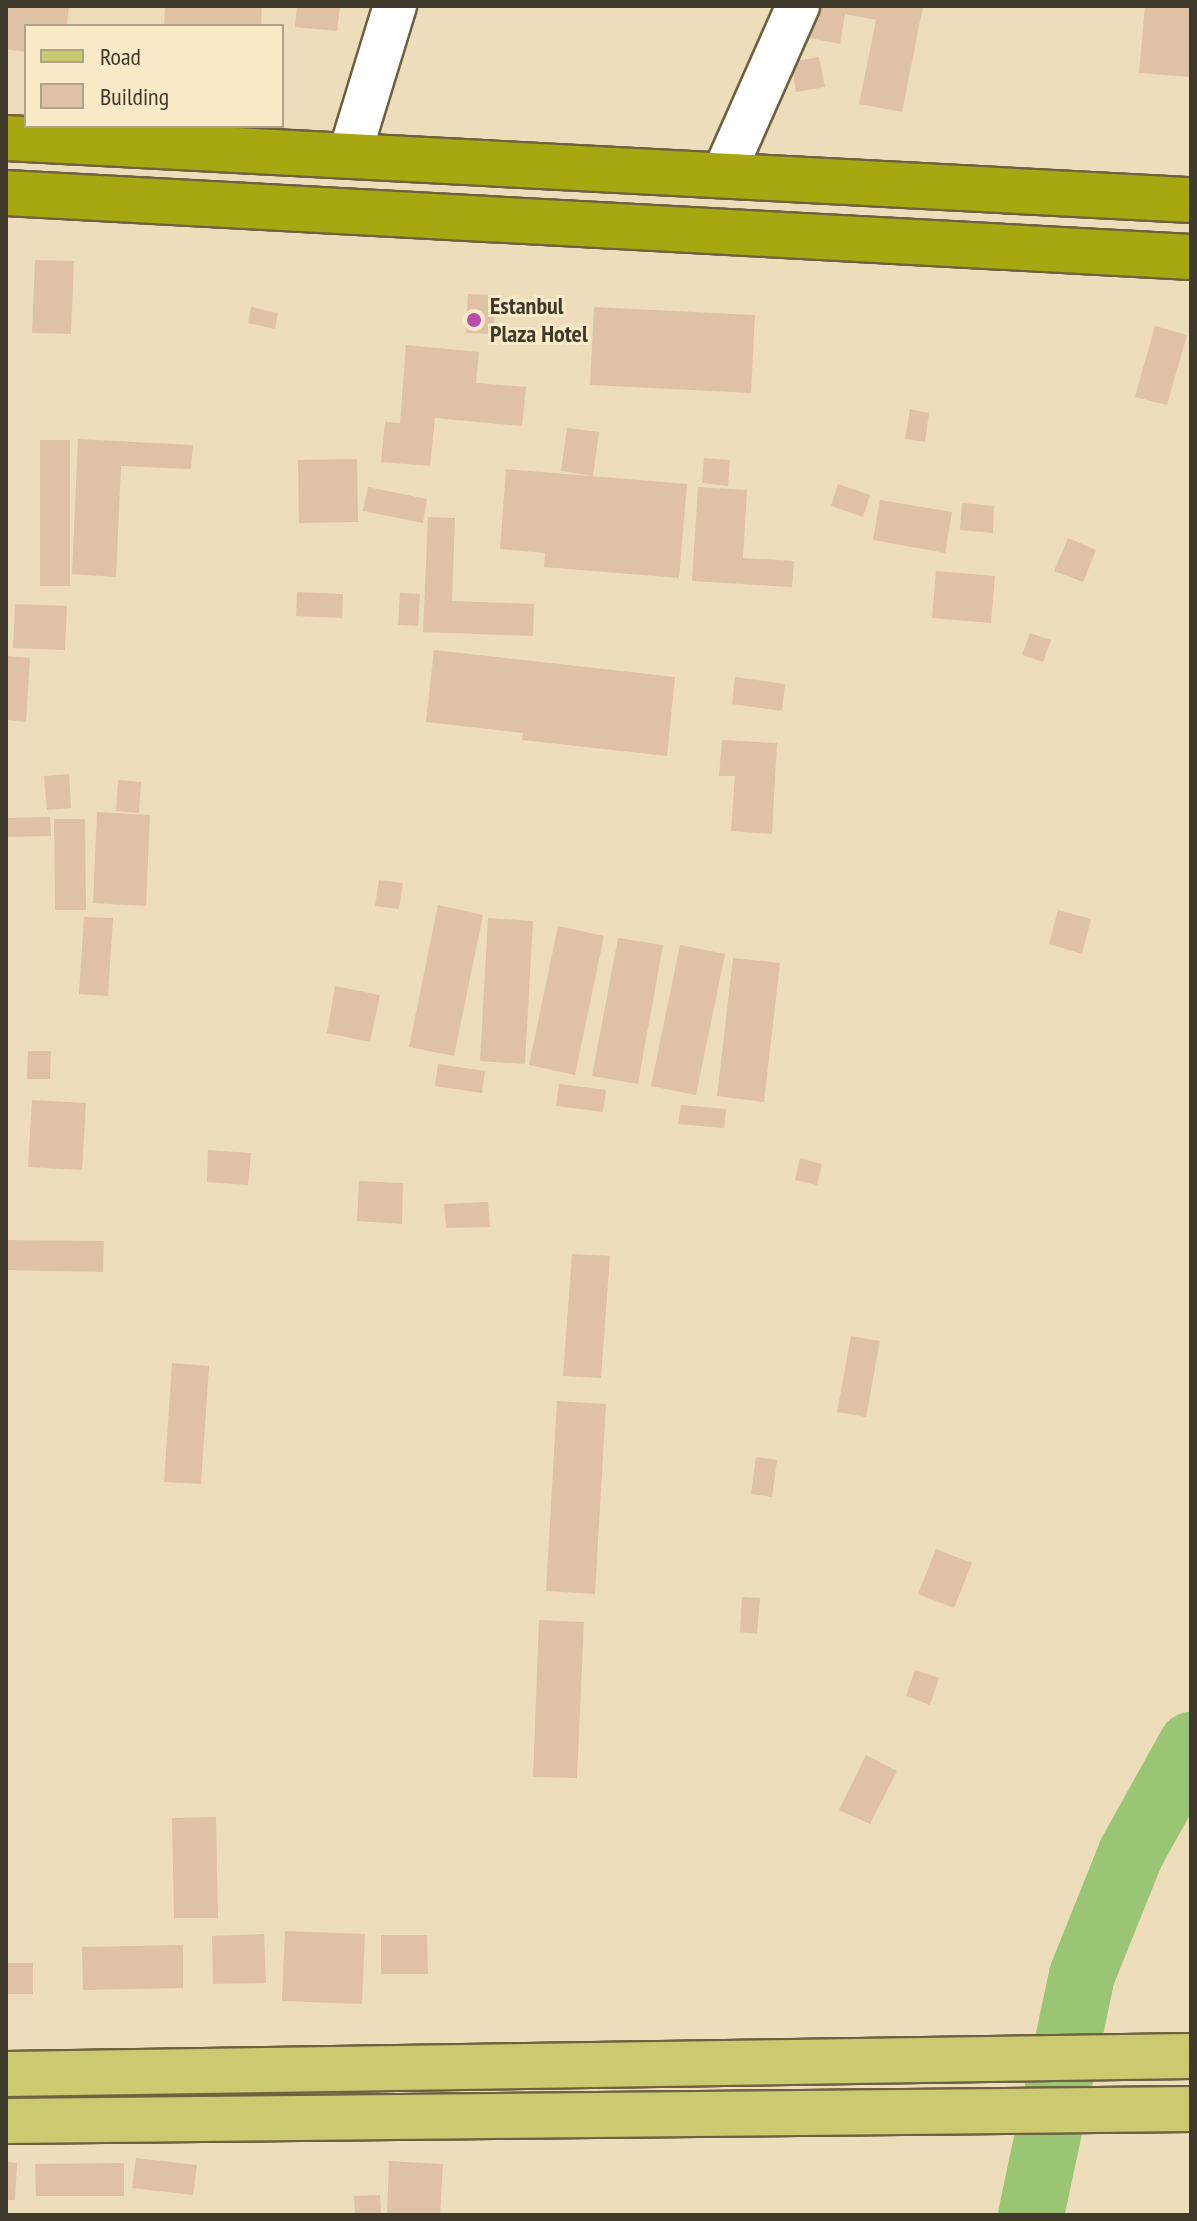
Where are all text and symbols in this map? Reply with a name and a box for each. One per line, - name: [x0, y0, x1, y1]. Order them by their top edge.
- legend: [24, 24, 284, 128]
- text: Road: [100, 41, 141, 72]
- text: Building: [100, 81, 169, 112]
- place label: Estanbul Plaza Hotel: [490, 292, 588, 348]
- marker: Estanbul Plaza Hotel: [465, 311, 483, 329]

